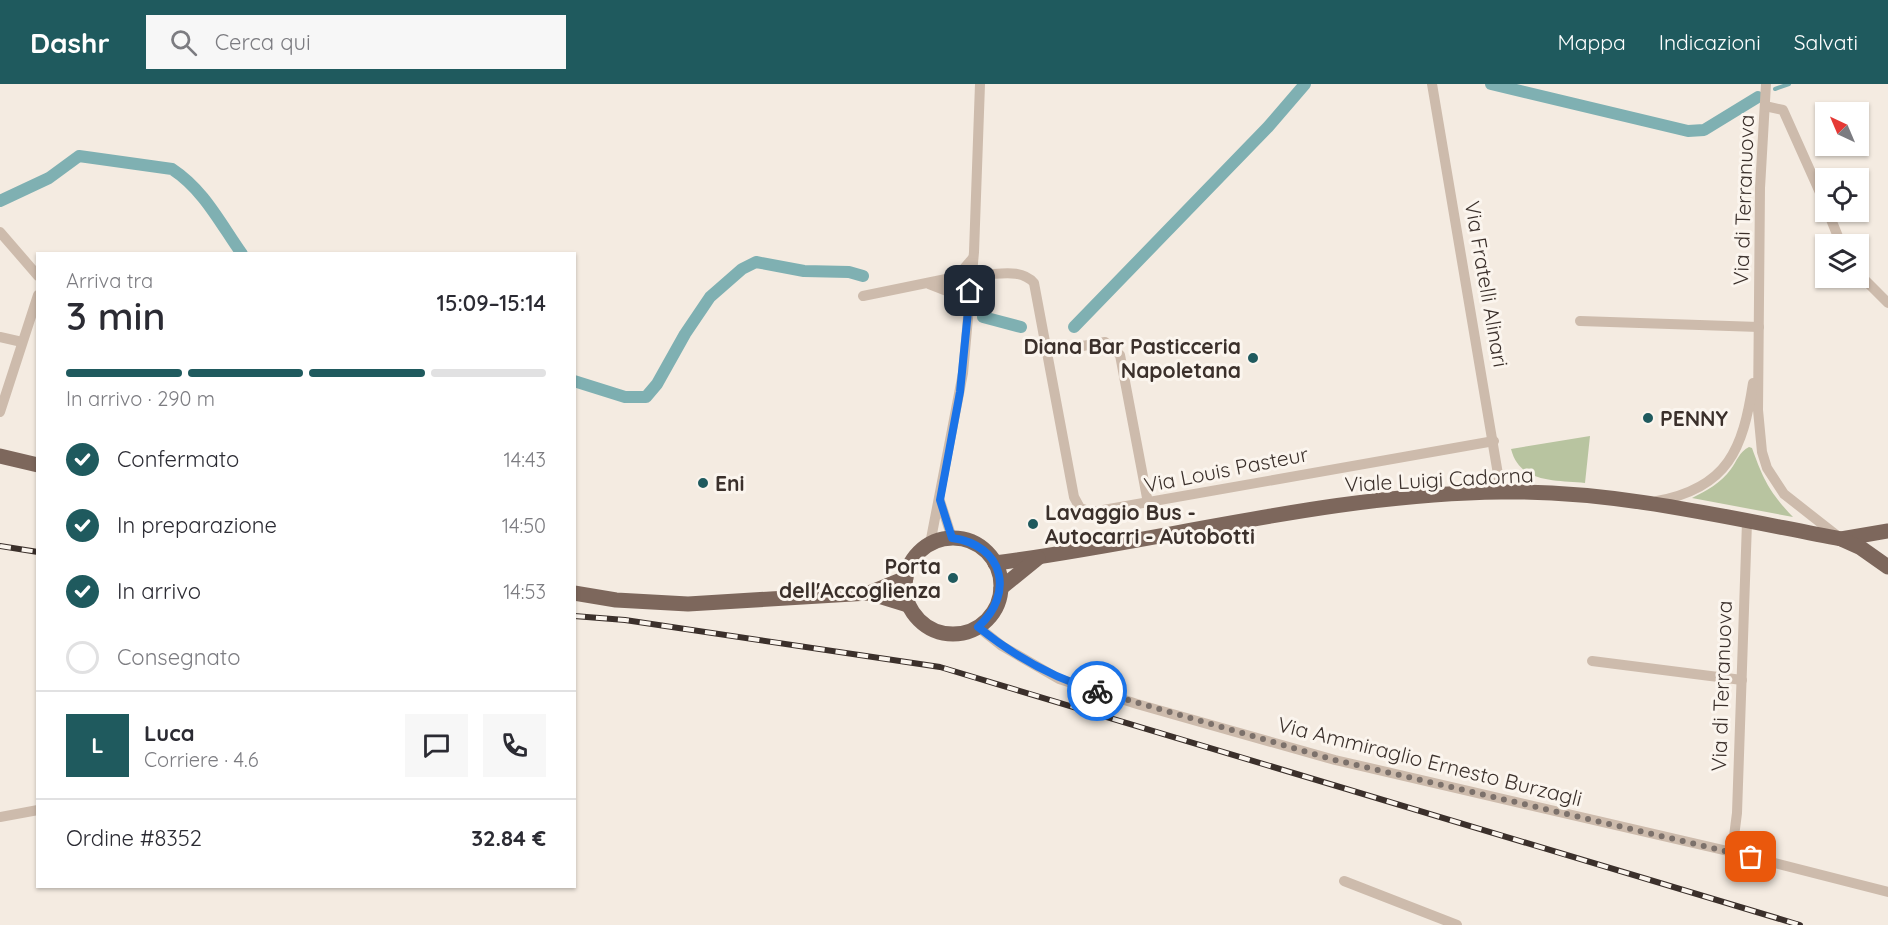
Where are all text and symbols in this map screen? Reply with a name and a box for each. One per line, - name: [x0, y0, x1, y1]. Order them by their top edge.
- search box: [146, 15, 566, 69]
- text: Dashr: [30, 25, 110, 60]
- icon: search: [167, 26, 200, 59]
- text: Cerca qui: [215, 28, 311, 56]
- text: Mappa: [1557, 29, 1626, 55]
- text: Indicazioni: [1659, 29, 1761, 55]
- text: Salvati: [1794, 29, 1858, 55]
- north arrow: [1815, 102, 1869, 156]
- map controls: [1815, 102, 1869, 288]
- street label: Via di Terranuova: [1727, 114, 1759, 286]
- button: locate: [1815, 168, 1869, 222]
- street label: Via Fratelli Alinari: [1460, 199, 1514, 369]
- button: layers: [1815, 234, 1869, 288]
- pin: [944, 265, 995, 316]
- text: Arriva tra: [66, 268, 153, 293]
- icon: home: [953, 274, 986, 307]
- text: 15:09–15:14: [437, 289, 546, 317]
- text: 3 min: [66, 291, 165, 340]
- place label: Diana Bar Pasticceria Napoletana: [1023, 333, 1241, 383]
- marker: Diana Bar Pasticceria Napoletana: [1246, 351, 1260, 365]
- text: In arrivo · 290 m: [66, 386, 215, 411]
- place label: PENNY: [1660, 405, 1729, 431]
- marker: PENNY: [1641, 411, 1655, 425]
- street label: Via Louis Pasteur: [1142, 440, 1310, 498]
- icon: check: [66, 443, 99, 476]
- text: Confermato: [117, 445, 239, 473]
- text: 14:43: [504, 447, 546, 472]
- street label: Viale Luigi Cadorna: [1344, 461, 1534, 497]
- place label: Eni: [715, 470, 744, 496]
- marker: Eni: [696, 476, 710, 490]
- place label: Lavaggio Bus - Autocarri - Autobotti: [1045, 499, 1255, 549]
- icon: check: [66, 509, 99, 542]
- text: In preparazione: [117, 511, 277, 539]
- text: 14:50: [502, 513, 546, 538]
- marker: Lavaggio Bus - Autocarri - Autobotti: [1026, 517, 1040, 531]
- place label: Porta dell'Accoglienza: [779, 553, 941, 603]
- marker: Porta dell'Accoglienza: [946, 571, 960, 585]
- icon: check: [66, 575, 99, 608]
- text: In arrivo: [117, 577, 201, 605]
- text: 14:53: [503, 579, 546, 604]
- street label: Via di Terranuova: [1705, 600, 1737, 772]
- text: Consegnato: [117, 643, 240, 671]
- courier: [1067, 661, 1127, 721]
- icon: bike: [1081, 675, 1114, 708]
- street label: Via Ammiraglio Ernesto Burzagli: [1275, 711, 1585, 811]
- button: chat: [405, 714, 468, 777]
- button: phone: [483, 714, 546, 777]
- text: Luca: [144, 719, 195, 747]
- text: L: [91, 731, 104, 759]
- text: Corriere · 4.6: [144, 747, 258, 772]
- text: Ordine #8352: [66, 824, 202, 852]
- text: 32.84 €: [471, 824, 546, 852]
- pin: [1725, 831, 1776, 882]
- icon: bag: [1734, 840, 1767, 873]

